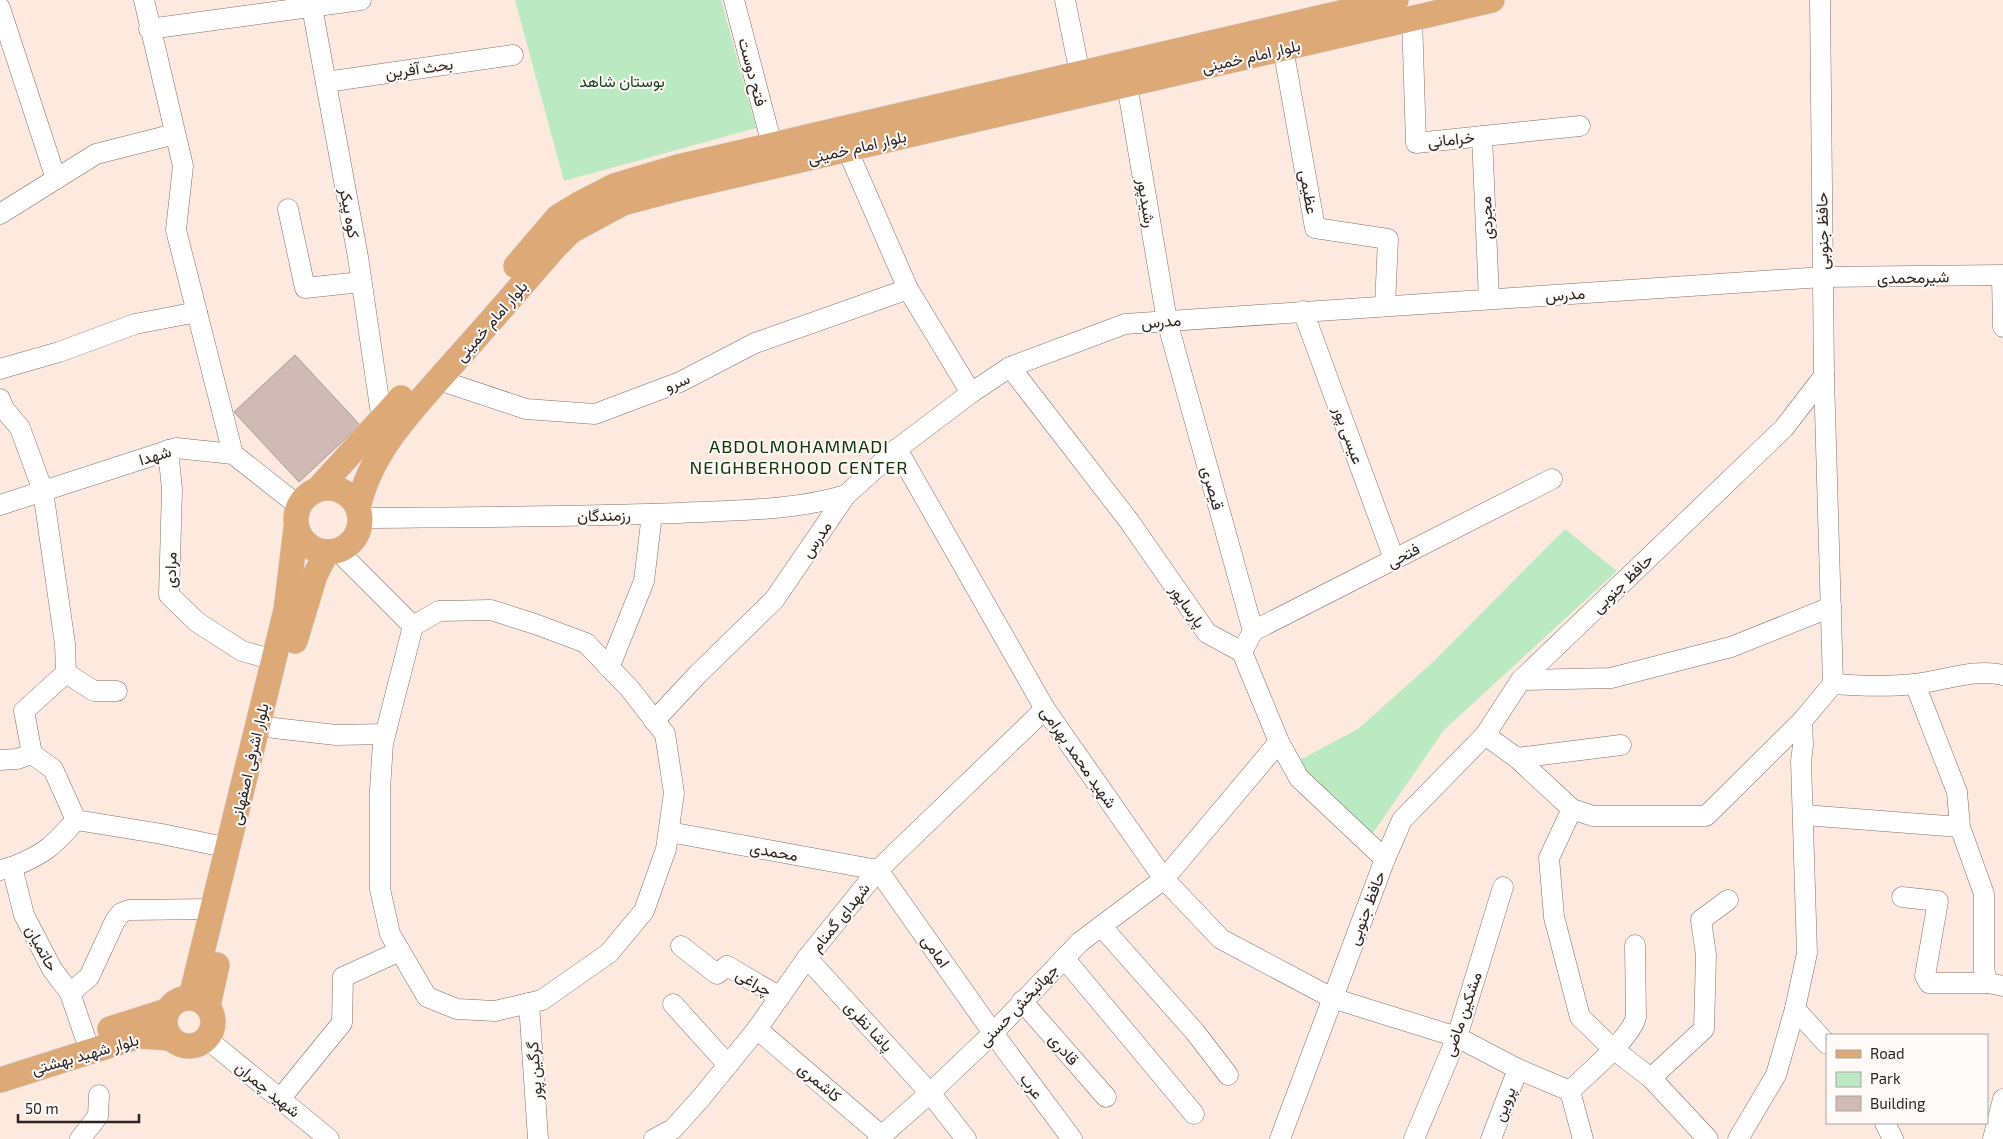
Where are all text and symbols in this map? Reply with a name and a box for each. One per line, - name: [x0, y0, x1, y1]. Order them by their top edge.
- street label: بلوار امام خمینی: [1200, 35, 1303, 78]
- street label: فتح دوست: [732, 36, 772, 109]
- street label: بحث آفرین: [384, 53, 454, 84]
- park label: بوستان شاهد: [579, 71, 665, 92]
- street label: بلوار امام خمینی: [806, 126, 909, 169]
- street label: خرامانی: [1426, 127, 1476, 152]
- street label: عظیمی: [1294, 168, 1323, 216]
- street label: رشیدپور: [1131, 176, 1161, 229]
- street label: کوه پیکر: [334, 185, 364, 240]
- street label: حافظ جنوبی: [1811, 192, 1834, 270]
- street label: مجردی: [1475, 196, 1498, 240]
- street label: شیرمحمدی: [1877, 266, 1949, 289]
- street label: بلوار امام خمینی: [450, 276, 532, 366]
- street label: مدرس: [1544, 283, 1586, 306]
- street label: مدرس: [1140, 310, 1182, 333]
- street label: سرو: [661, 368, 693, 397]
- street label: عیسی پور: [1327, 402, 1369, 467]
- district label: ABDOLMOHAMMADI NEIGHBERHOOD CENTER: [690, 435, 908, 478]
- street label: شهدا: [136, 441, 174, 470]
- street label: قیصری: [1196, 464, 1229, 512]
- street label: رزمندگان: [577, 505, 631, 526]
- street label: مدرس: [796, 517, 837, 562]
- street label: فتحی: [1383, 538, 1423, 573]
- street label: حافظ جنوبی: [1587, 549, 1658, 618]
- street label: مرادی: [160, 552, 181, 588]
- street label: پارساپور: [1164, 580, 1210, 633]
- street label: بلوار اشرفی اصفهانی: [225, 701, 274, 827]
- street label: شهید محمد بهرامی: [1036, 702, 1122, 812]
- street label: محمدی: [748, 837, 800, 866]
- street label: حافظ جنوبی: [1343, 868, 1390, 948]
- street label: شهدای گمنام: [806, 878, 875, 956]
- street label: حاتمیان: [21, 921, 63, 975]
- street label: امامی: [917, 931, 954, 972]
- street label: جهانبخش حسنی: [974, 959, 1063, 1051]
- street label: چراغی: [731, 964, 776, 1002]
- street label: مشکین ماضی: [1438, 969, 1487, 1059]
- street label: پاشا نظری: [839, 996, 898, 1057]
- street label: بلوار شهید بهشتی: [29, 1029, 141, 1080]
- street label: قادری: [1044, 1029, 1083, 1070]
- legend: [1826, 1034, 1988, 1124]
- street label: گرگین پور: [522, 1041, 548, 1102]
- text: Road: [1870, 1044, 1905, 1062]
- street label: شهید چمران: [230, 1057, 305, 1123]
- street label: کاشمری: [794, 1058, 846, 1107]
- street label: عرب: [1015, 1069, 1048, 1103]
- text: Park: [1870, 1069, 1901, 1087]
- street label: پروین: [1488, 1084, 1522, 1125]
- scale bar: [18, 1092, 139, 1124]
- text: Building: [1870, 1094, 1926, 1112]
- text: 50 m: [25, 1099, 59, 1117]

